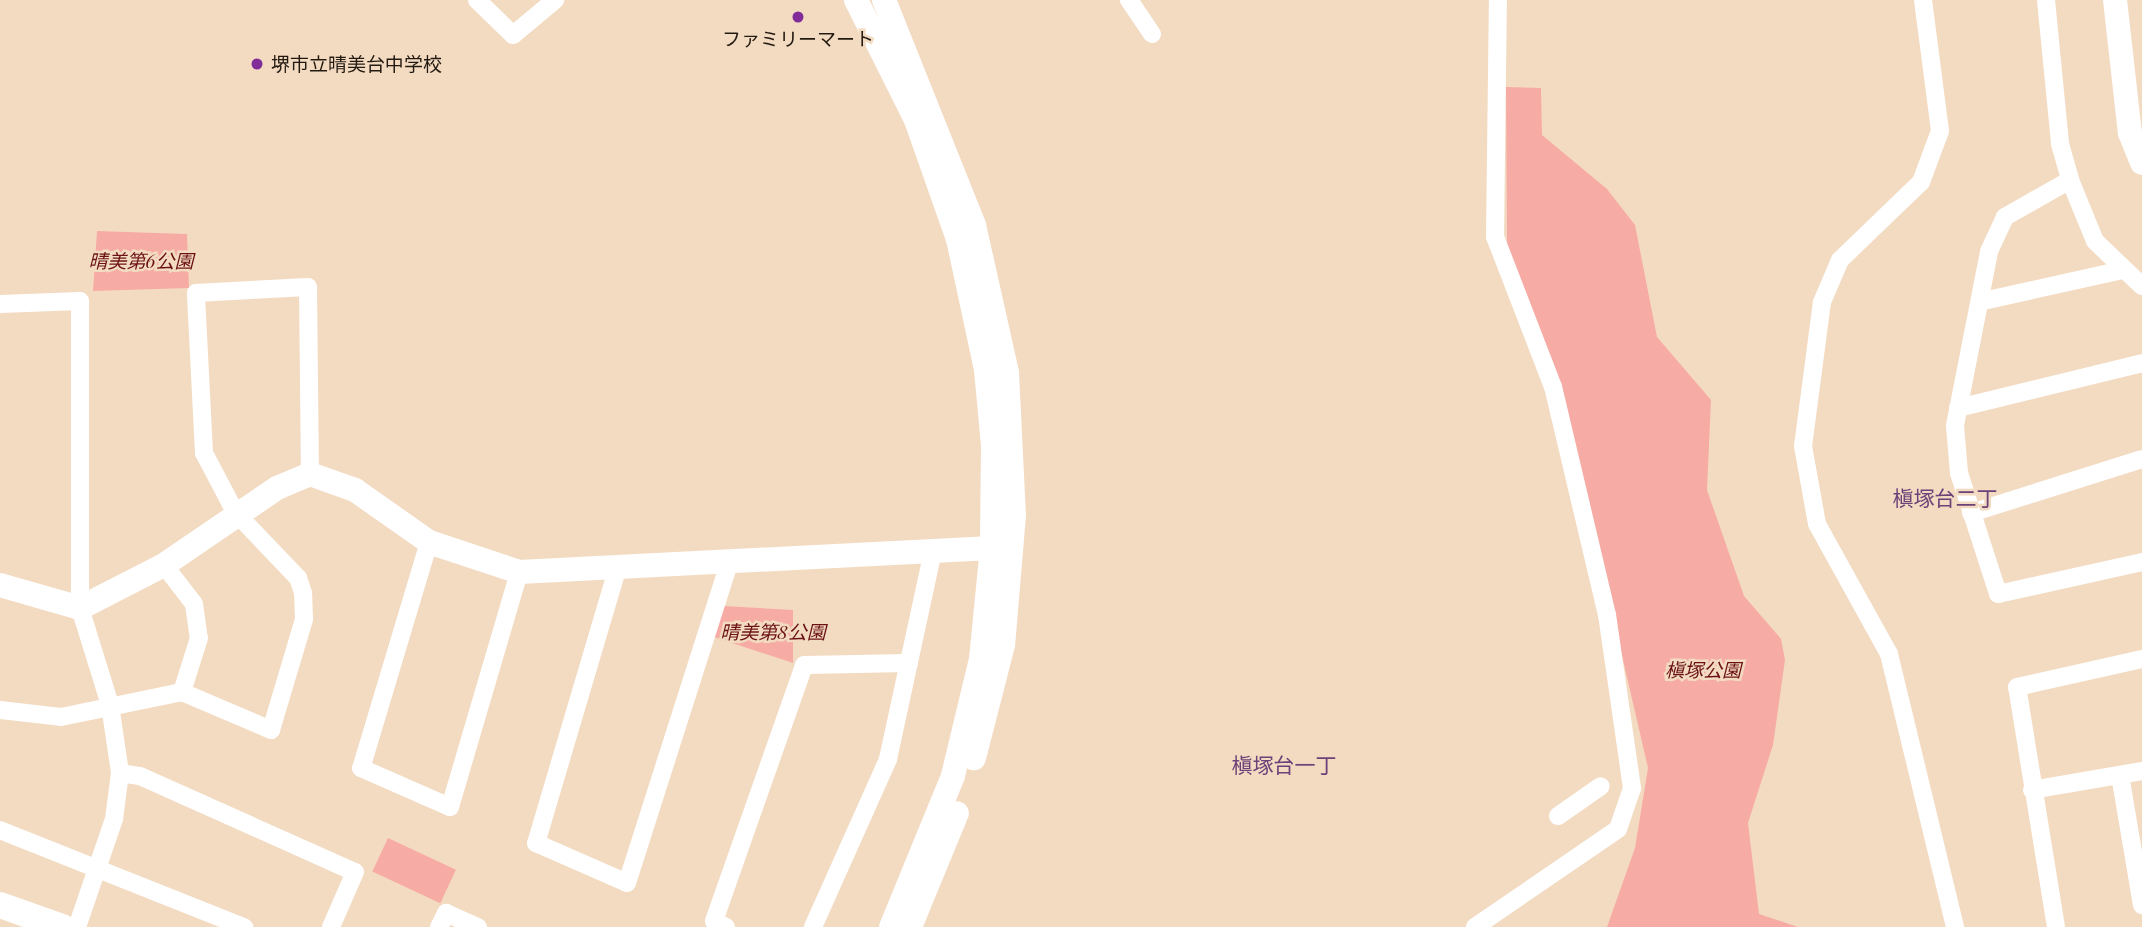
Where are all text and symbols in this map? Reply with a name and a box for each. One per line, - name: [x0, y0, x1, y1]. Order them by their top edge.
- marker: ファミリーマート: [790, 9, 806, 25]
- place label: ファミリーマート: [722, 28, 874, 50]
- place label: 堺市立晴美台中学校: [271, 53, 442, 75]
- marker: 堺市立晴美台中学校: [249, 56, 265, 72]
- park label: 晴美第6公園: [88, 250, 194, 272]
- district label: 槇塚台二丁: [1893, 484, 1997, 510]
- park label: 晴美第8公園: [720, 621, 826, 643]
- park label: 槇塚公園: [1665, 659, 1741, 681]
- district label: 槇塚台一丁: [1232, 751, 1336, 777]

